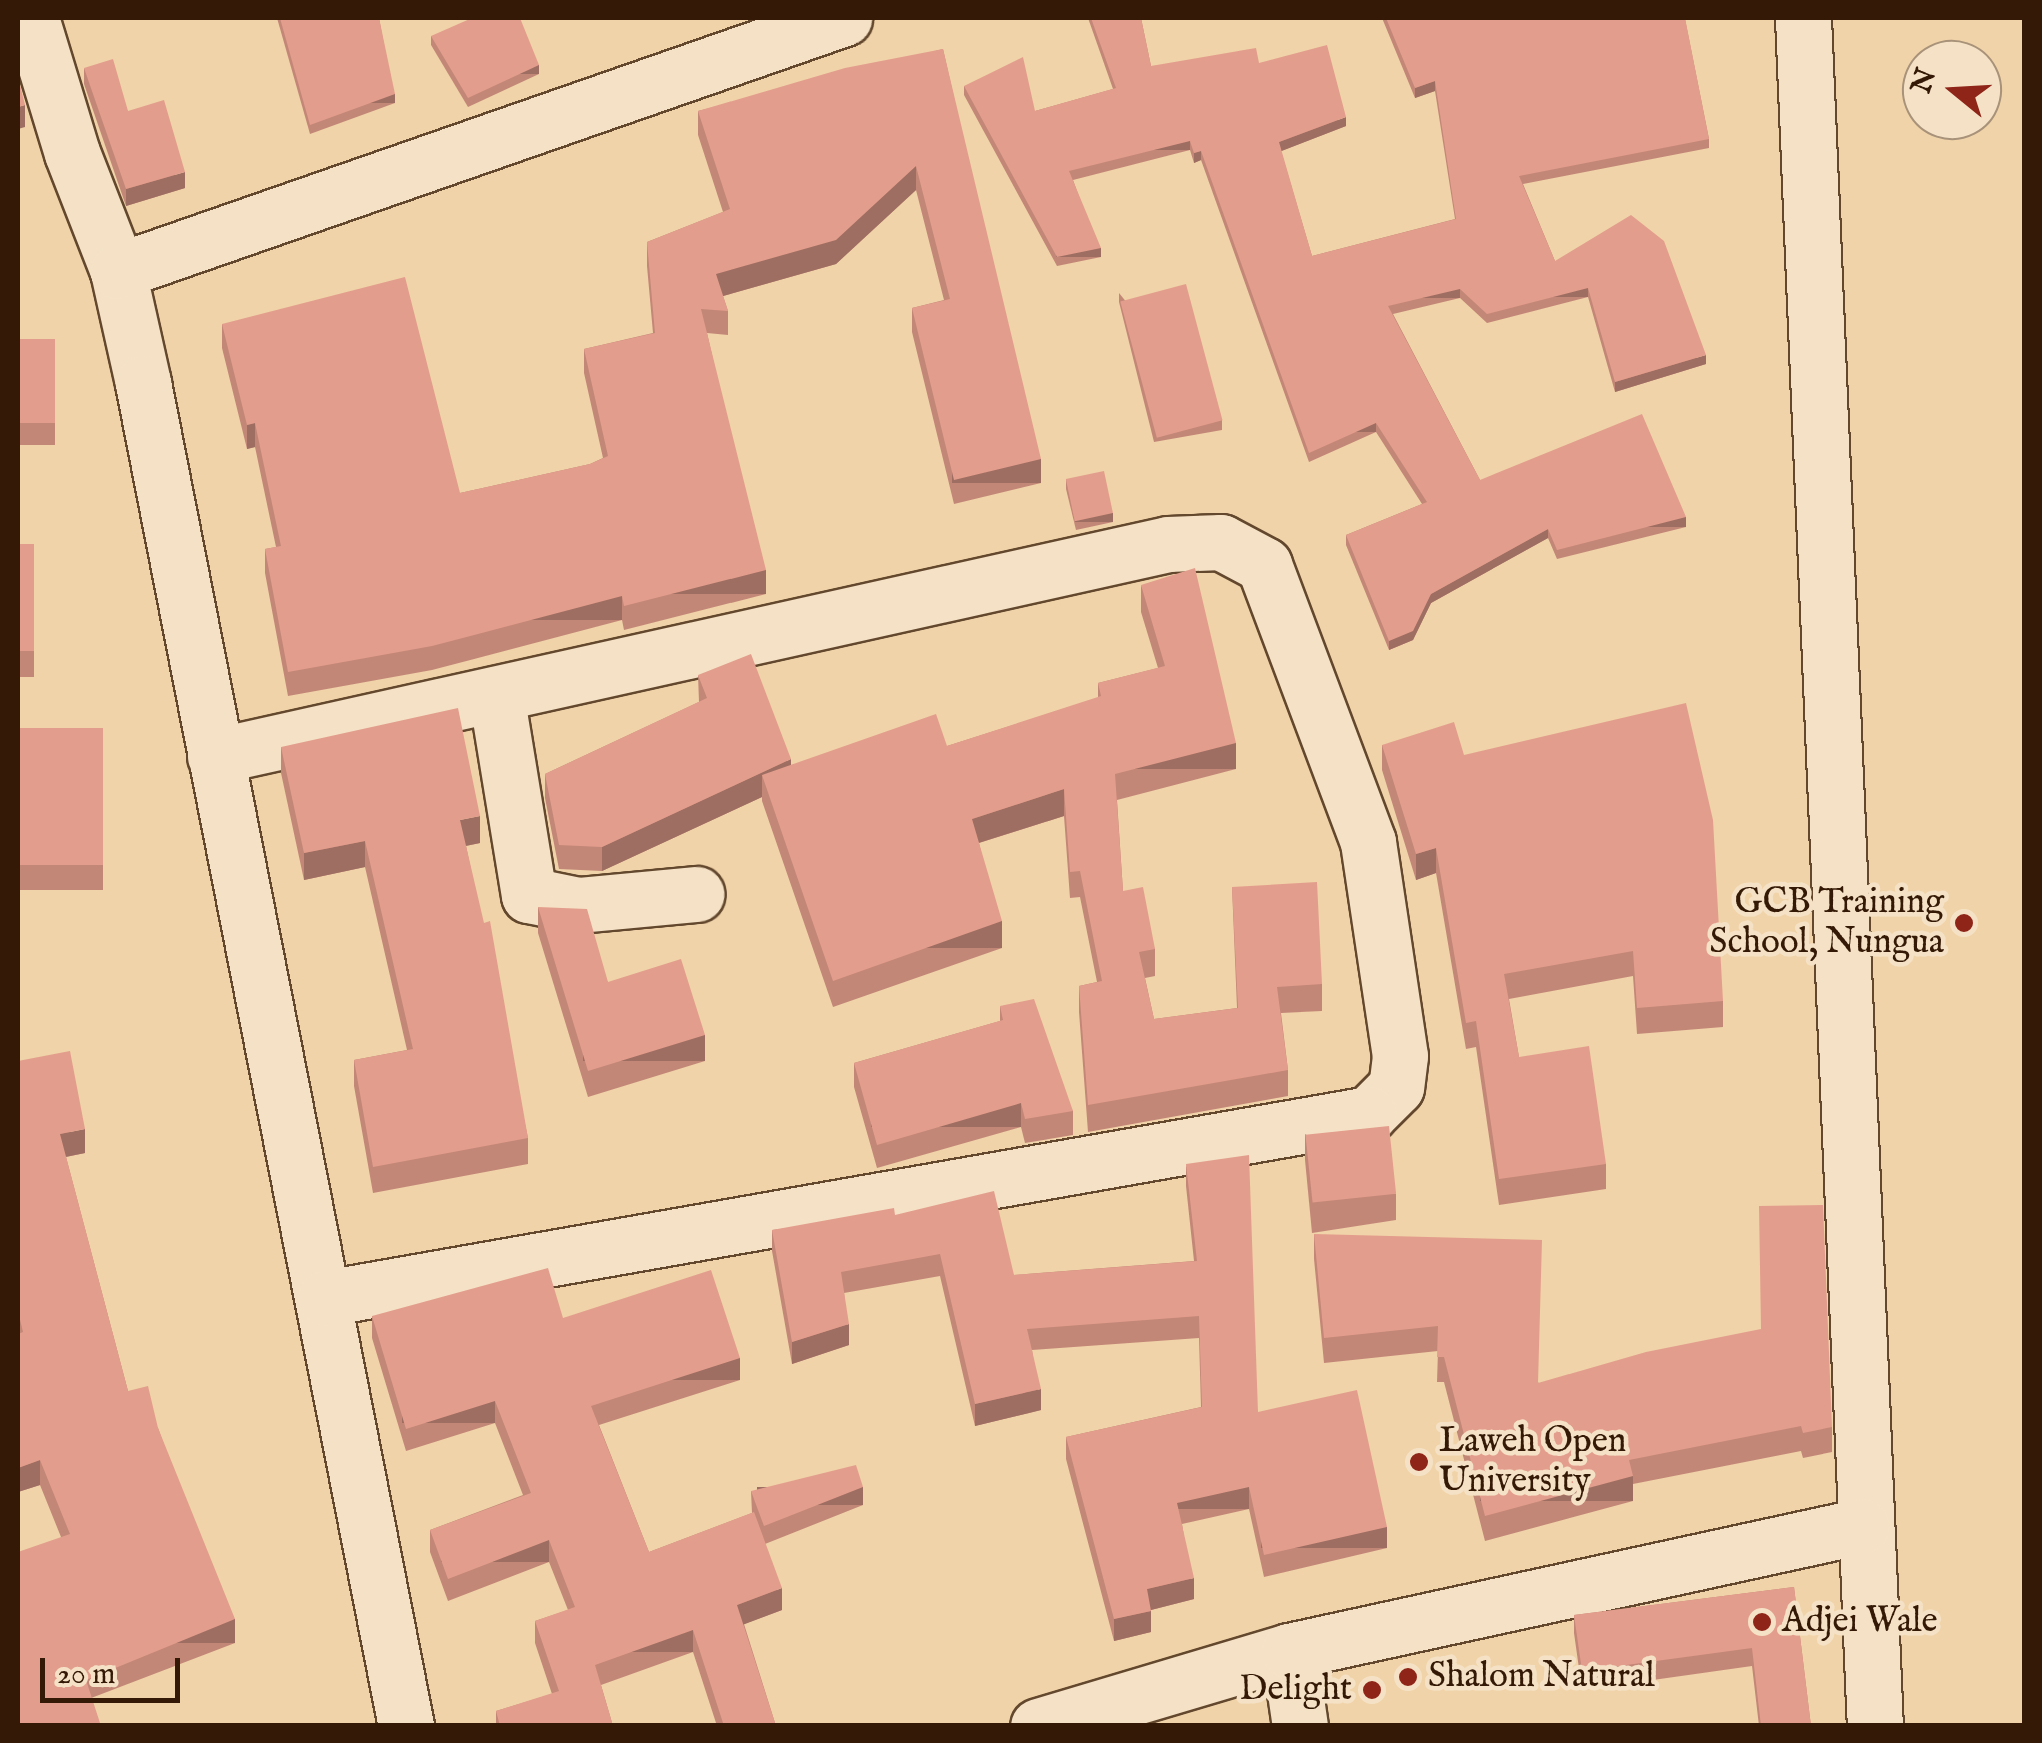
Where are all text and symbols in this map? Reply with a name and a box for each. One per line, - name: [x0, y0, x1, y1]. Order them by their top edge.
- north arrow: [1902, 40, 2002, 140]
- text: N: [1905, 64, 1945, 98]
- place label: GCB Training School, Nungua: [1709, 882, 1944, 964]
- marker: GCB Training School, Nungua: [1953, 912, 1975, 934]
- place label: Laweh Open University: [1439, 1421, 1626, 1503]
- marker: Laweh Open University: [1408, 1451, 1430, 1473]
- place label: Adjei Wale: [1782, 1601, 1937, 1643]
- marker: Adjei Wale: [1751, 1611, 1773, 1633]
- scale bar: [45, 1638, 185, 1700]
- text: 20 m: [57, 1656, 116, 1694]
- place label: Shalom Natural: [1428, 1656, 1655, 1698]
- marker: Shalom Natural: [1397, 1666, 1419, 1688]
- place label: Delight: [1239, 1669, 1352, 1711]
- marker: Delight: [1361, 1679, 1383, 1701]

